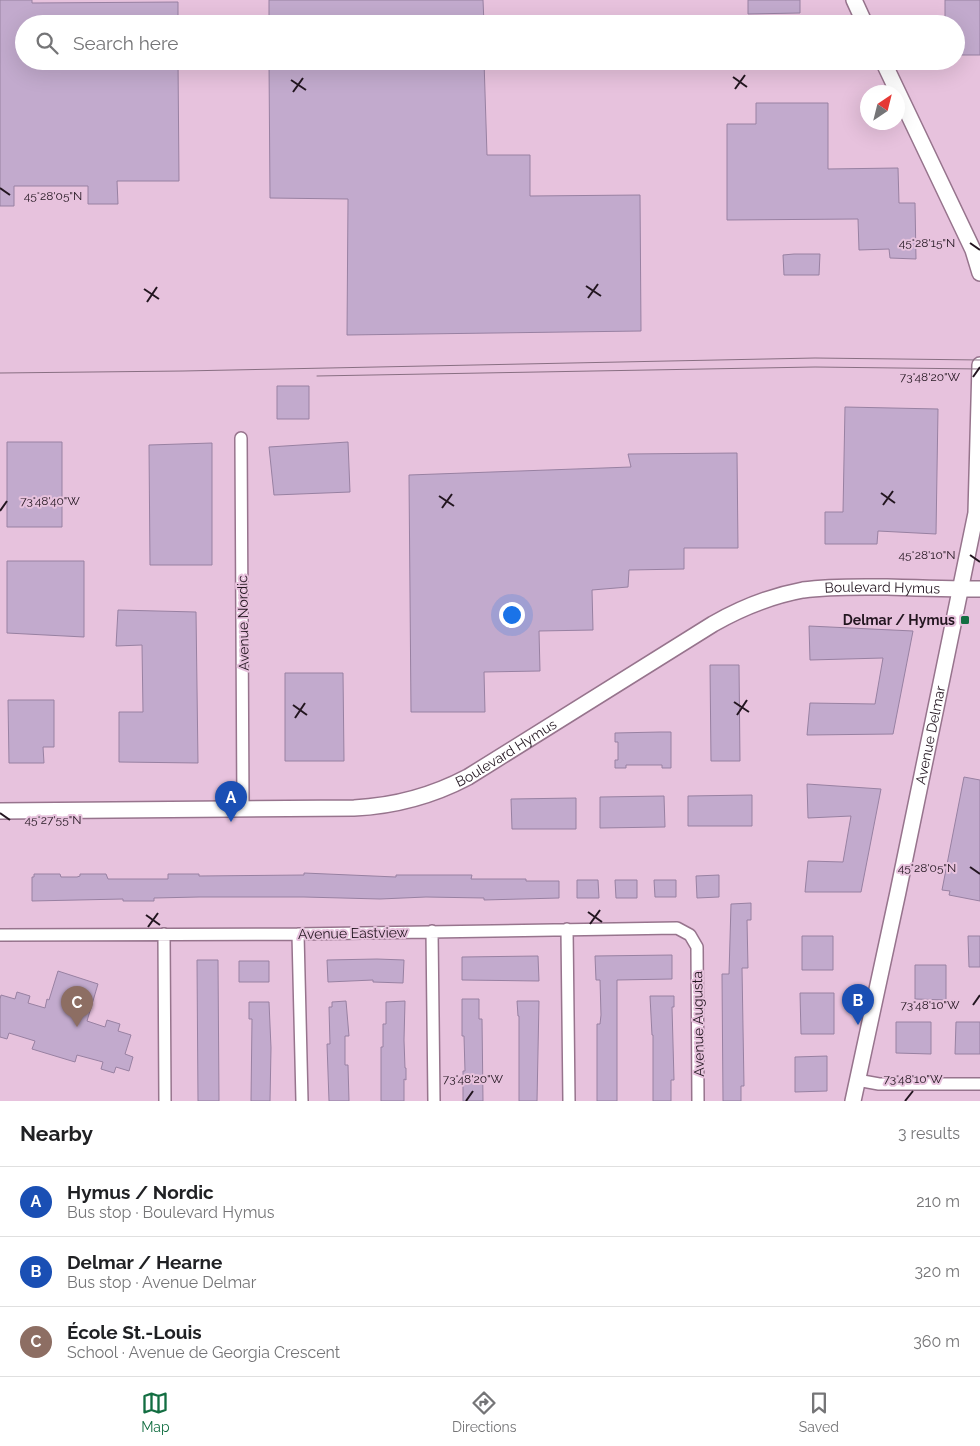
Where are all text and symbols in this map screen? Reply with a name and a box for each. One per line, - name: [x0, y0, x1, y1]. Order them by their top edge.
- search box: [15, 15, 965, 70]
- icon: search: [33, 29, 61, 57]
- text: Search here: [73, 32, 179, 54]
- north arrow: [860, 85, 905, 130]
- text: 45°28'05"N: [24, 189, 82, 203]
- text: 45°28'15"N: [899, 236, 955, 250]
- text: 73°48'20"W: [900, 370, 961, 384]
- text: 73°48'40"W: [20, 494, 80, 508]
- text: 45°28'10"N: [898, 548, 956, 562]
- street label: Avenue Nordic: [234, 575, 252, 671]
- street label: Boulevard Hymus: [824, 579, 941, 597]
- your location: [499, 602, 525, 628]
- place label: Delmar / Hymus: [843, 612, 955, 628]
- marker: Delmar / Hymus: [959, 614, 971, 626]
- street label: Avenue Delmar: [912, 684, 948, 786]
- street label: Boulevard Hymus: [453, 716, 560, 790]
- pin: A: [215, 781, 247, 822]
- text: 45°27'55"N: [25, 813, 81, 827]
- text: 45°28'05"N: [898, 861, 956, 875]
- street label: Avenue Eastview: [298, 924, 409, 942]
- street label: Avenue Augusta: [689, 971, 707, 1077]
- pin: B: [842, 984, 874, 1025]
- pin: C: [61, 986, 93, 1027]
- text: 73°48'10"W: [900, 998, 960, 1012]
- text: 73°48'20"W: [443, 1072, 504, 1086]
- text: 73°48'10"W: [883, 1072, 943, 1086]
- text: Nearby: [20, 1121, 93, 1146]
- text: 3 results: [898, 1124, 960, 1143]
- text: Hymus / Nordic: [67, 1181, 214, 1203]
- text: A: [31, 1192, 41, 1211]
- text: 210 m: [916, 1192, 960, 1211]
- text: Bus stop · Boulevard Hymus: [67, 1203, 275, 1222]
- text: Delmar / Hearne: [67, 1251, 222, 1273]
- text: B: [31, 1262, 41, 1281]
- text: 320 m: [915, 1262, 960, 1281]
- text: Bus stop · Avenue Delmar: [67, 1273, 256, 1292]
- text: École St.-Louis: [67, 1321, 202, 1343]
- text: C: [31, 1332, 41, 1351]
- text: 360 m: [913, 1332, 960, 1351]
- text: School · Avenue de Georgia Crescent: [67, 1343, 340, 1362]
- tab: Map: [141, 1389, 170, 1435]
- tab: Directions: [452, 1389, 517, 1435]
- tab: Saved: [799, 1389, 839, 1435]

